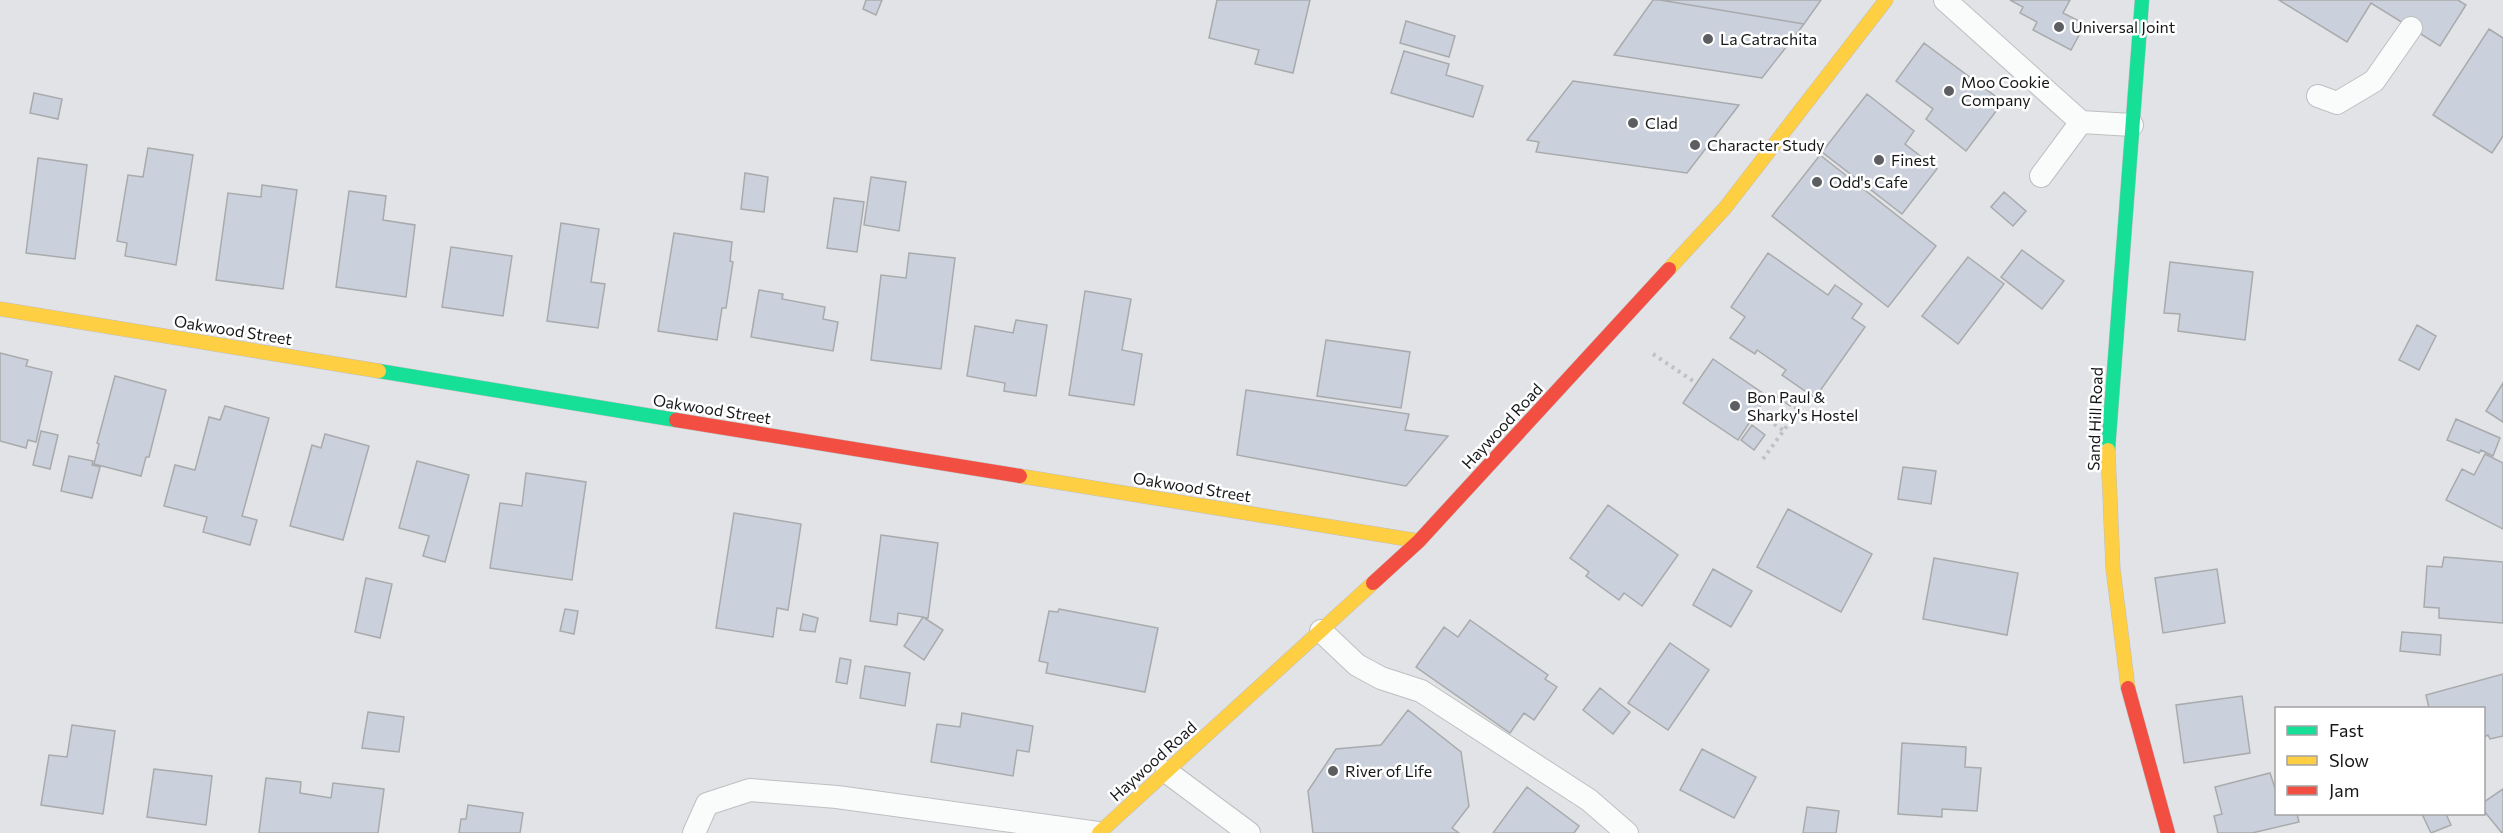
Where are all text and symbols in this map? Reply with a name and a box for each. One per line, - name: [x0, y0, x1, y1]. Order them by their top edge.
- place label: Universal Joint: [2071, 17, 2176, 36]
- marker: Universal Joint: [2052, 20, 2066, 34]
- place label: La Catrachita: [1720, 29, 1817, 48]
- marker: La Catrachita: [1701, 32, 1715, 46]
- place label: Moo Cookie Company: [1961, 72, 2050, 109]
- marker: Moo Cookie Company: [1942, 84, 1956, 98]
- place label: Clad: [1645, 113, 1678, 132]
- marker: Clad: [1626, 116, 1640, 130]
- place label: Character Study: [1707, 135, 1825, 154]
- marker: Character Study: [1688, 138, 1702, 152]
- place label: Finest: [1891, 150, 1936, 169]
- marker: Finest: [1872, 153, 1886, 167]
- place label: Odd's Cafe: [1829, 172, 1908, 191]
- marker: Odd's Cafe: [1810, 175, 1824, 189]
- street label: Oakwood Street: [173, 311, 294, 348]
- street label: Sand Hill Road: [2083, 367, 2106, 471]
- street label: Haywood Road: [1457, 379, 1546, 472]
- place label: Bon Paul & Sharky's Hostel: [1747, 387, 1858, 424]
- street label: Oakwood Street: [652, 390, 773, 427]
- marker: Bon Paul & Sharky's Hostel: [1728, 399, 1742, 413]
- street label: Oakwood Street: [1132, 468, 1253, 505]
- legend: [2275, 707, 2485, 815]
- street label: Haywood Road: [1106, 717, 1200, 804]
- text: Fast: [2329, 719, 2364, 741]
- text: Slow: [2329, 749, 2369, 771]
- place label: River of Life: [1345, 761, 1432, 780]
- marker: River of Life: [1326, 764, 1340, 778]
- text: Jam: [2329, 779, 2359, 801]

